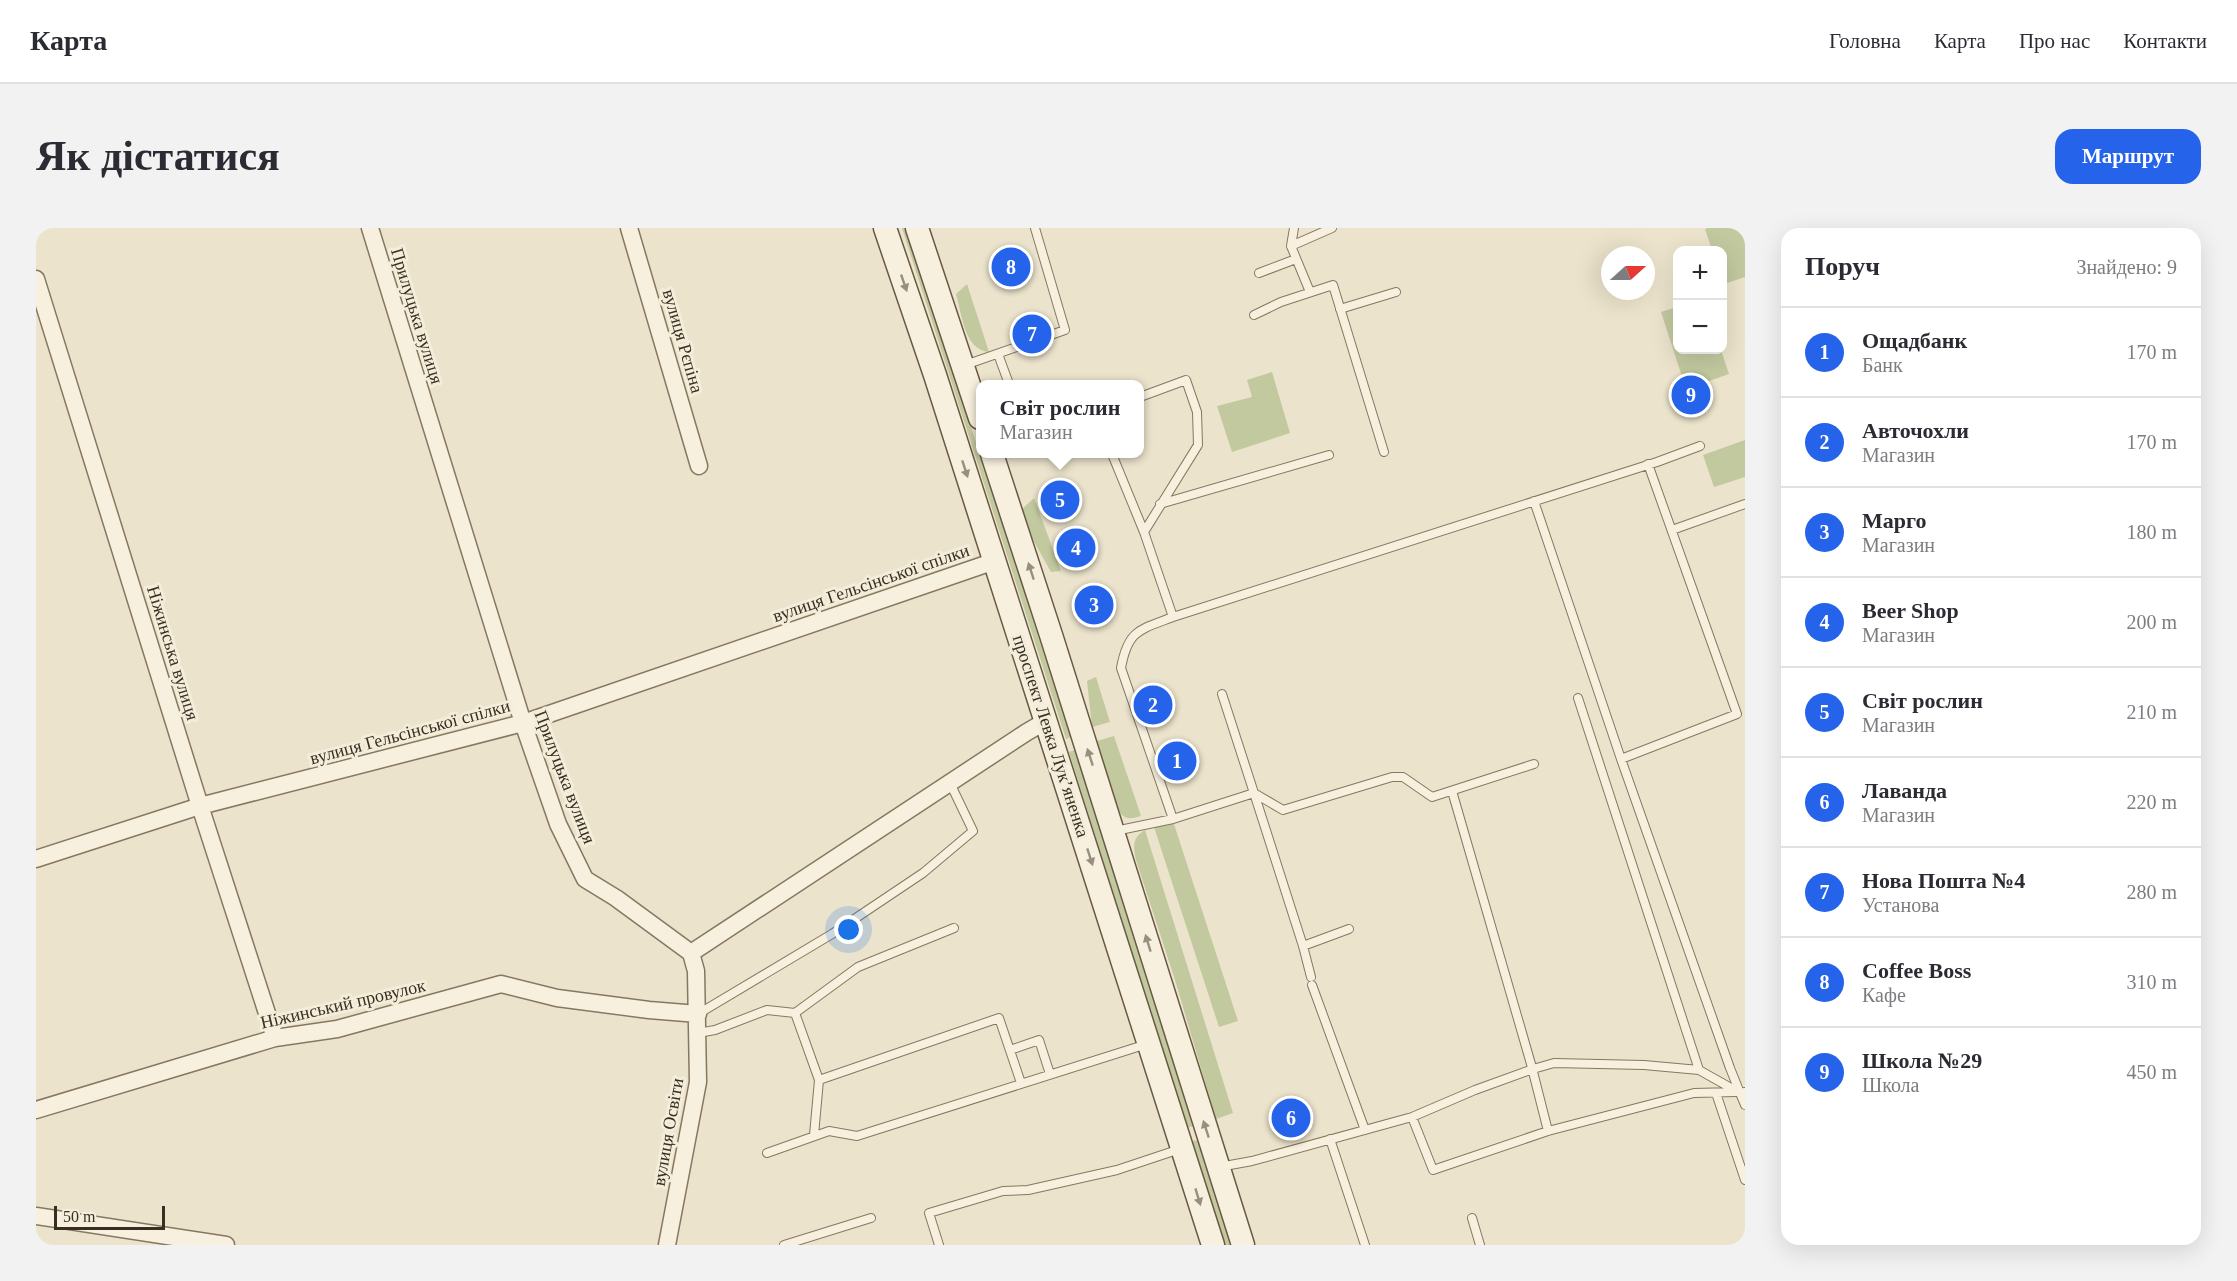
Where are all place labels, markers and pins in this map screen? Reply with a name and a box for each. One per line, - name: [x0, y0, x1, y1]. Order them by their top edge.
- pin: 8: [992, 244, 1030, 290]
- pin: 7: [1012, 312, 1052, 356]
- pin: 9: [1672, 372, 1710, 418]
- pin: 5: [1040, 478, 1080, 522]
- pin: 4: [1056, 526, 1096, 570]
- pin: 3: [1074, 582, 1114, 628]
- pin: 2: [1134, 682, 1172, 728]
- pin: 1: [1158, 738, 1196, 784]
- pin: 6: [1272, 1096, 1310, 1140]

